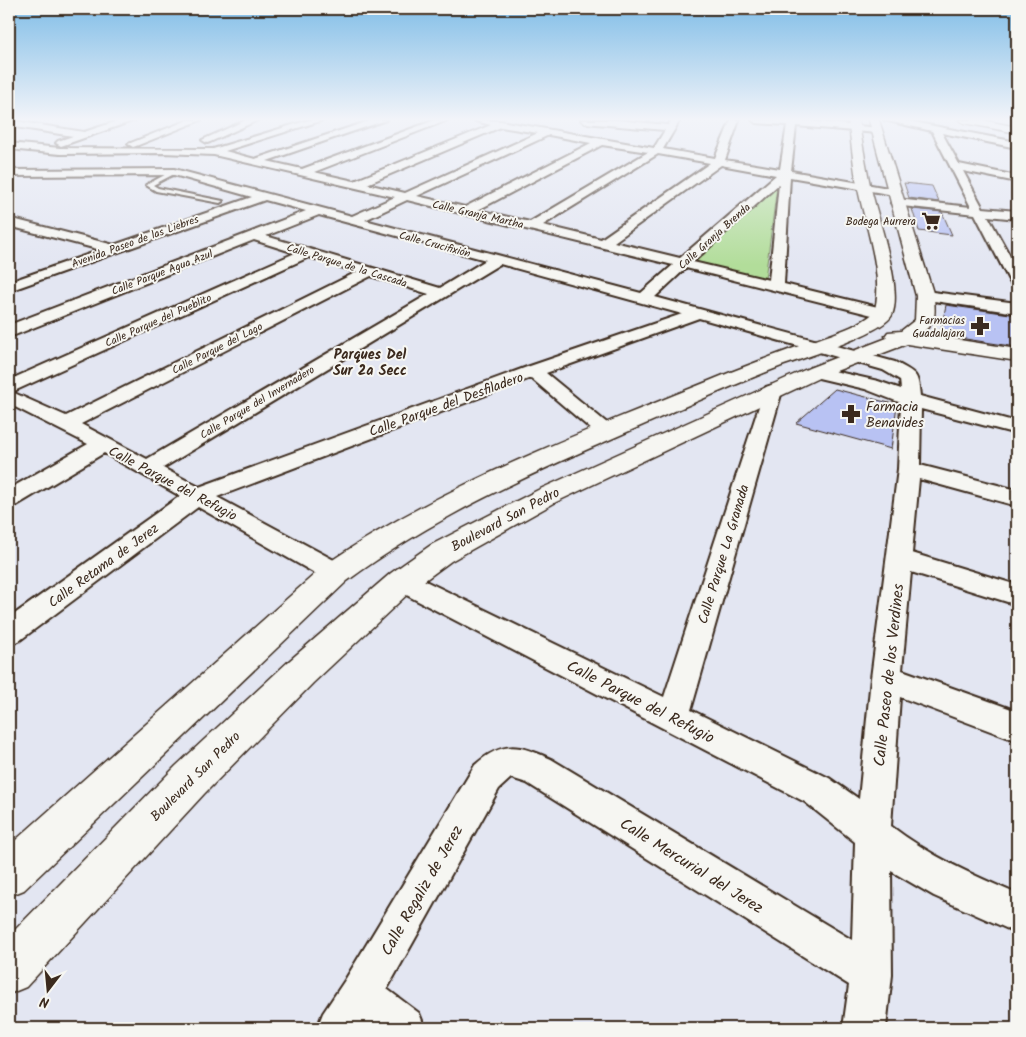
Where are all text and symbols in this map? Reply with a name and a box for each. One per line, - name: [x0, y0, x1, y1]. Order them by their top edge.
- street label: Calle Granja Martha: [430, 196, 525, 234]
- street label: Calle Granja Brenda: [674, 199, 755, 274]
- street label: Avenida Paseo de las Liebres: [69, 210, 202, 273]
- supermarket icon: Bodega Aurrera: [920, 210, 942, 232]
- place label: Bodega Aurrera: [846, 213, 916, 231]
- street label: Calle Crucifixión: [397, 227, 473, 263]
- street label: Calle Parque de la Cascada: [284, 239, 409, 293]
- street label: Calle Parque Agua Azul: [109, 245, 216, 301]
- street label: Calle Parque del Pueblito: [102, 289, 215, 353]
- place label: Farmacias Guadalajara: [913, 312, 965, 343]
- pharmacy icon: Farmacias Guadalajara: [969, 315, 991, 337]
- street label: Calle Parque del Lago: [169, 318, 266, 380]
- district label: Parques Del Sur 2a Secc: [333, 344, 407, 382]
- street label: Calle Parque del Invernadero: [197, 361, 318, 444]
- street label: Calle Parque del Desfiladero: [366, 367, 527, 443]
- place label: Farmacia Benavides: [866, 396, 924, 434]
- pharmacy icon: Farmacia Benavides: [840, 403, 862, 425]
- street label: Calle Parque del Refugio: [104, 441, 241, 527]
- street label: Boulevard San Pedro: [447, 482, 564, 558]
- street label: Calle Parque La Granada: [692, 482, 756, 627]
- street label: Calle Retama de Jerez: [44, 518, 164, 614]
- street label: Calle Paseo de los Verdines: [867, 582, 912, 768]
- street label: Calle Parque del Refugio: [562, 654, 719, 751]
- street label: Boulevard San Pedro: [145, 726, 246, 827]
- street label: Calle Mercurial del Jerez: [615, 812, 768, 921]
- street label: Calle Regaliz de Jerez: [375, 821, 470, 961]
- north arrow: [22, 964, 72, 1014]
- text: N: [37, 990, 52, 1013]

